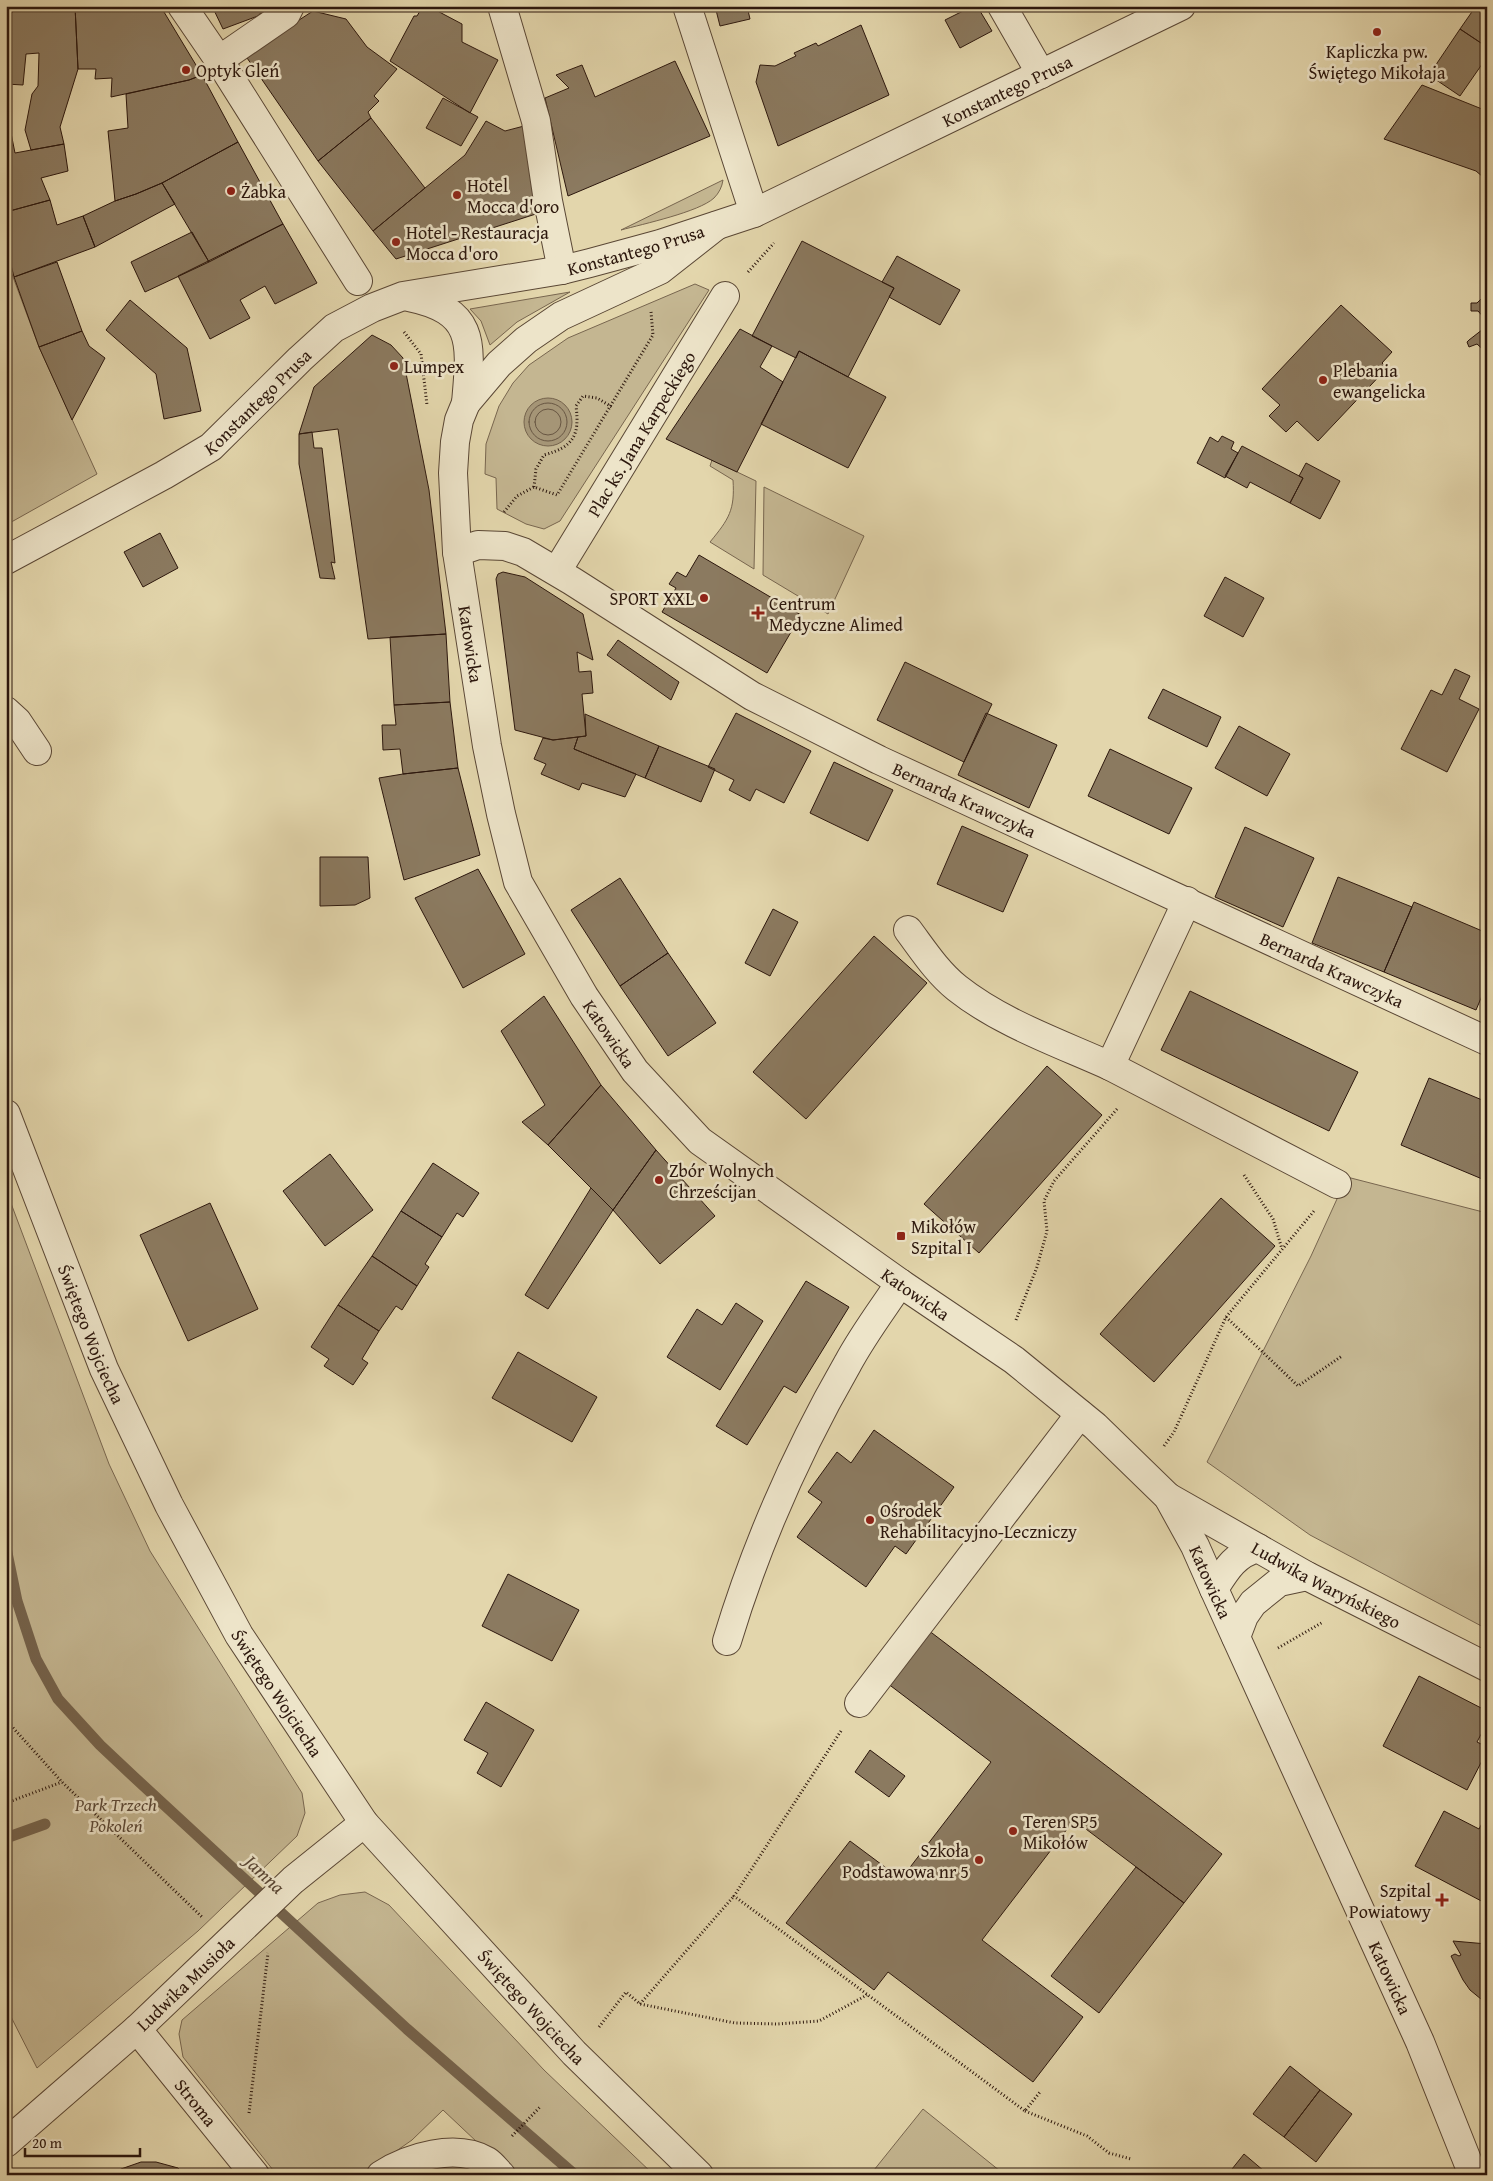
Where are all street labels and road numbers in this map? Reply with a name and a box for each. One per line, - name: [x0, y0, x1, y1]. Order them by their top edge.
- street label: Konstantego Prusa: [937, 47, 1077, 133]
- street label: Konstantego Prusa: [564, 217, 708, 282]
- street label: Konstantego Prusa: [199, 342, 317, 462]
- street label: Plac ks. Jana Karpeckiego: [580, 346, 702, 522]
- street label: Katowicka: [452, 604, 491, 685]
- street label: Bernarda Krawczyka: [888, 755, 1041, 845]
- street label: Bernarda Krawczyka: [1256, 925, 1409, 1014]
- street label: Katowicka: [577, 994, 643, 1074]
- street label: Świętego Wojciecha: [51, 1260, 132, 1409]
- street label: Katowicka: [876, 1261, 956, 1327]
- street label: Ludwika Waryńskiego: [1247, 1534, 1406, 1635]
- street label: Katowicka: [1183, 1541, 1239, 1623]
- street label: Świętego Wojciecha: [225, 1624, 330, 1763]
- street label: Ludwika Musioła: [130, 1929, 241, 2037]
- street label: Katowicka: [1362, 1937, 1419, 2019]
- street label: Świętego Wojciecha: [472, 1943, 592, 2071]
- street label: Stroma: [168, 2072, 224, 2132]

